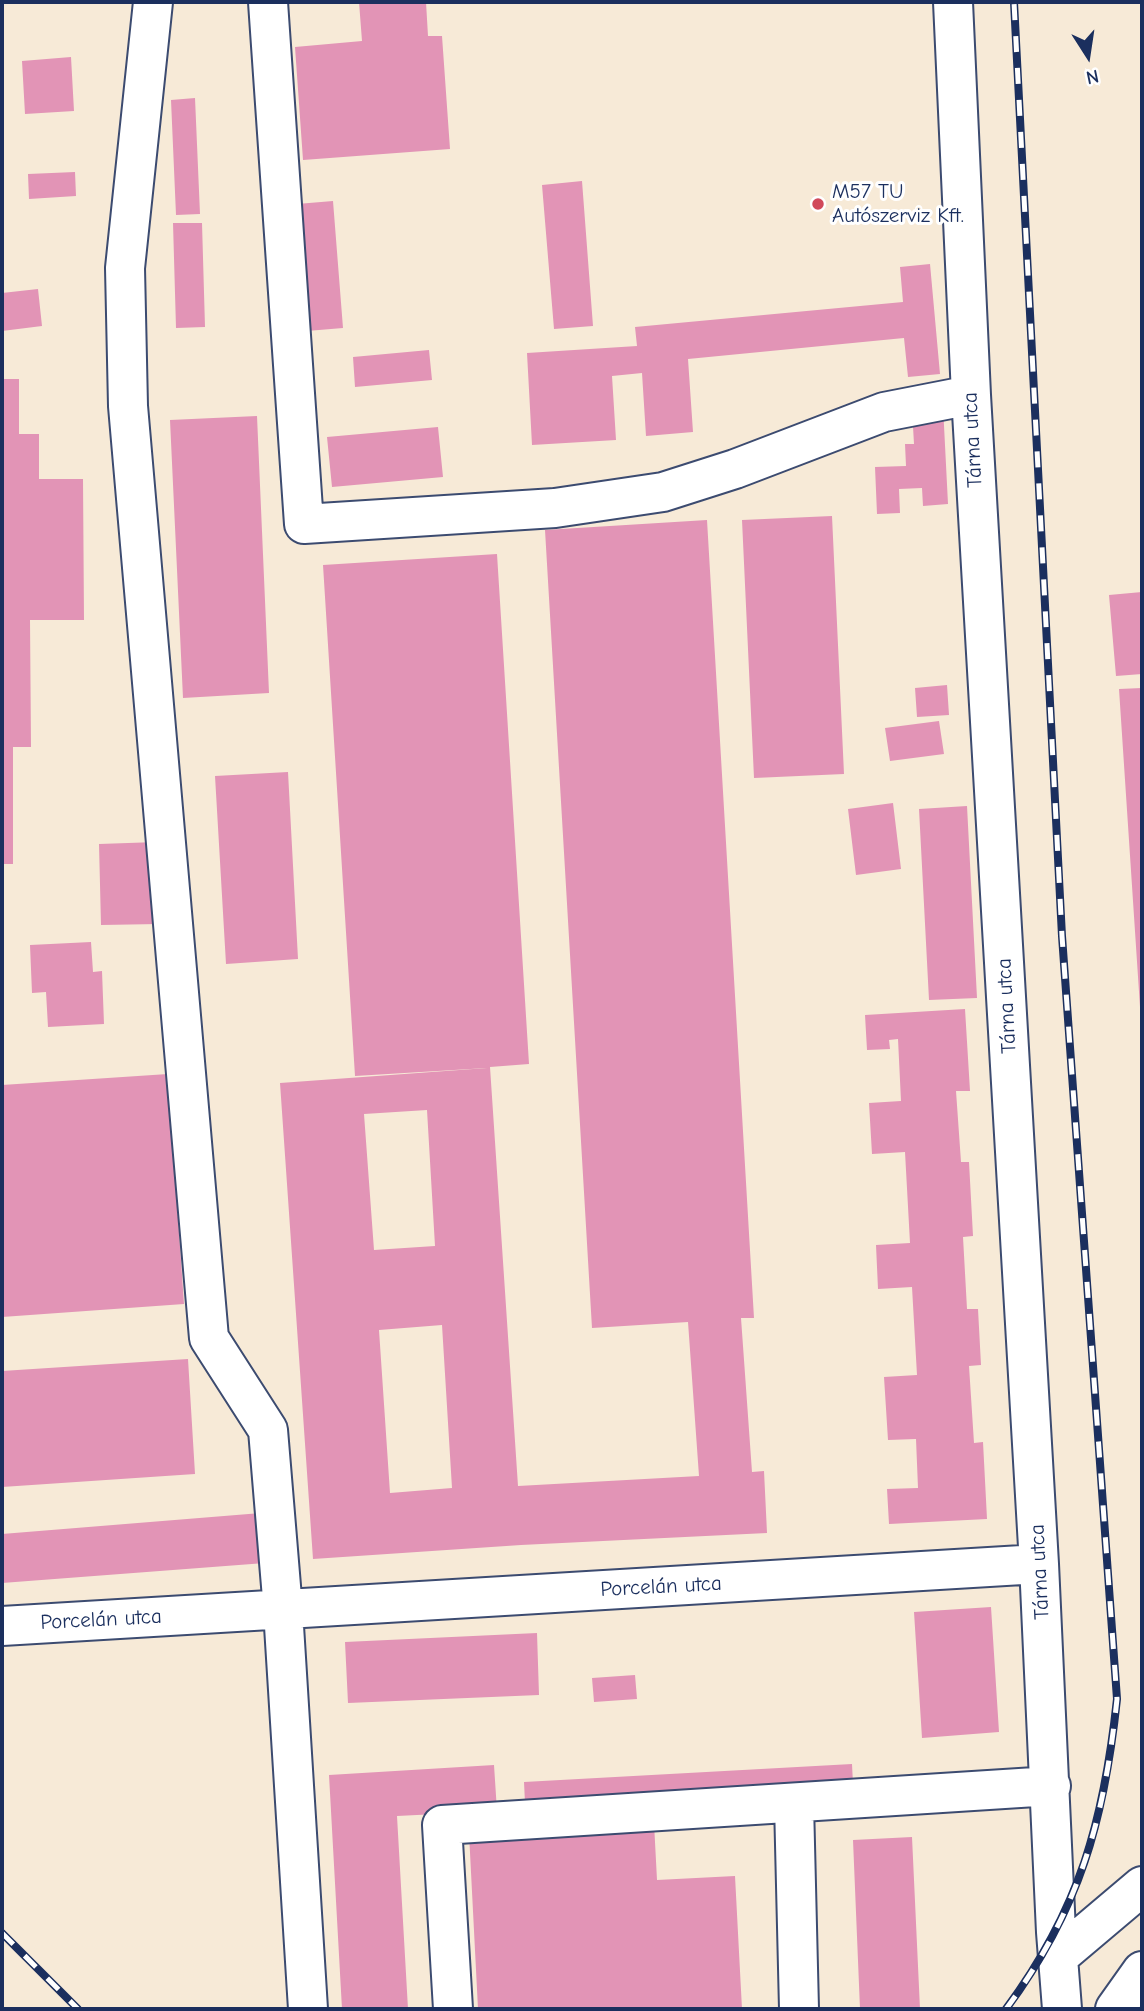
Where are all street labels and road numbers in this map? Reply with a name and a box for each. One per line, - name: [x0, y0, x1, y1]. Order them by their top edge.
- street label: Tárna utca: [958, 392, 988, 488]
- street label: Tárna utca: [992, 958, 1022, 1054]
- street label: Tárna utca: [1025, 1524, 1055, 1620]
- street label: Porcelán utca: [600, 1571, 722, 1603]
- street label: Porcelán utca: [40, 1604, 162, 1636]

